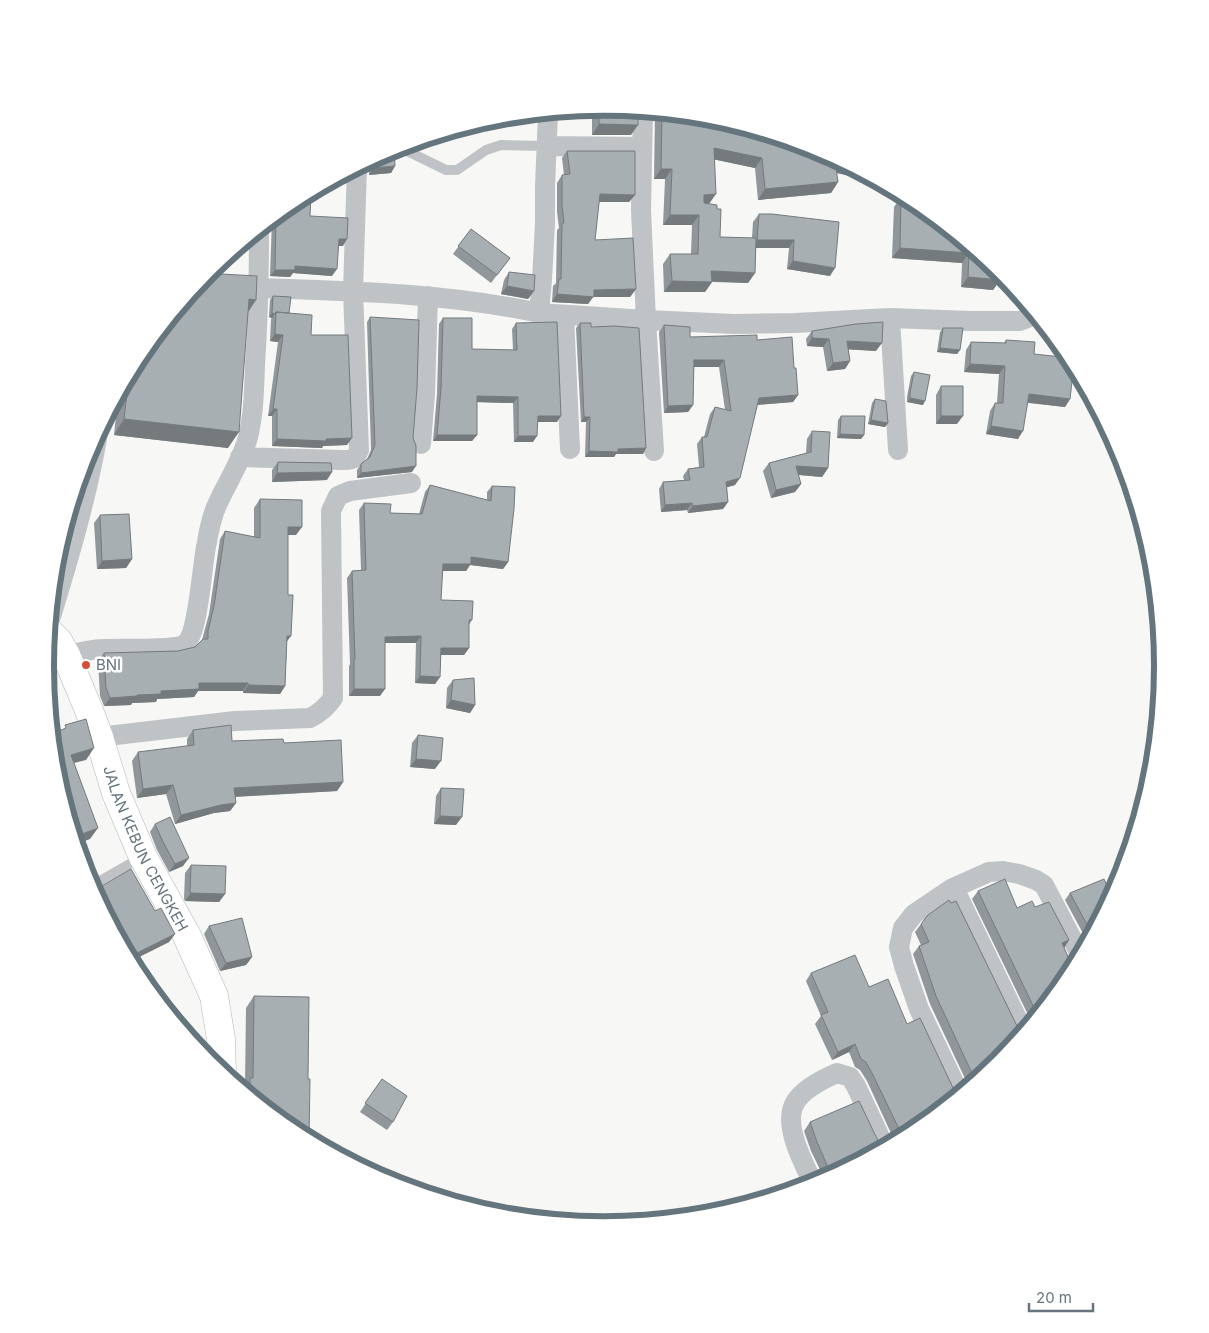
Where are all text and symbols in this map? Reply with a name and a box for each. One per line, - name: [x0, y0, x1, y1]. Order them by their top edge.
- place label: BNI: [96, 655, 121, 674]
- marker: BNI: [80, 659, 92, 671]
- street label: JALAN KEBUN CENGKEH: [99, 763, 193, 935]
- scale bar: [1029, 1280, 1093, 1312]
- text: 20 m: [1036, 1288, 1072, 1307]

